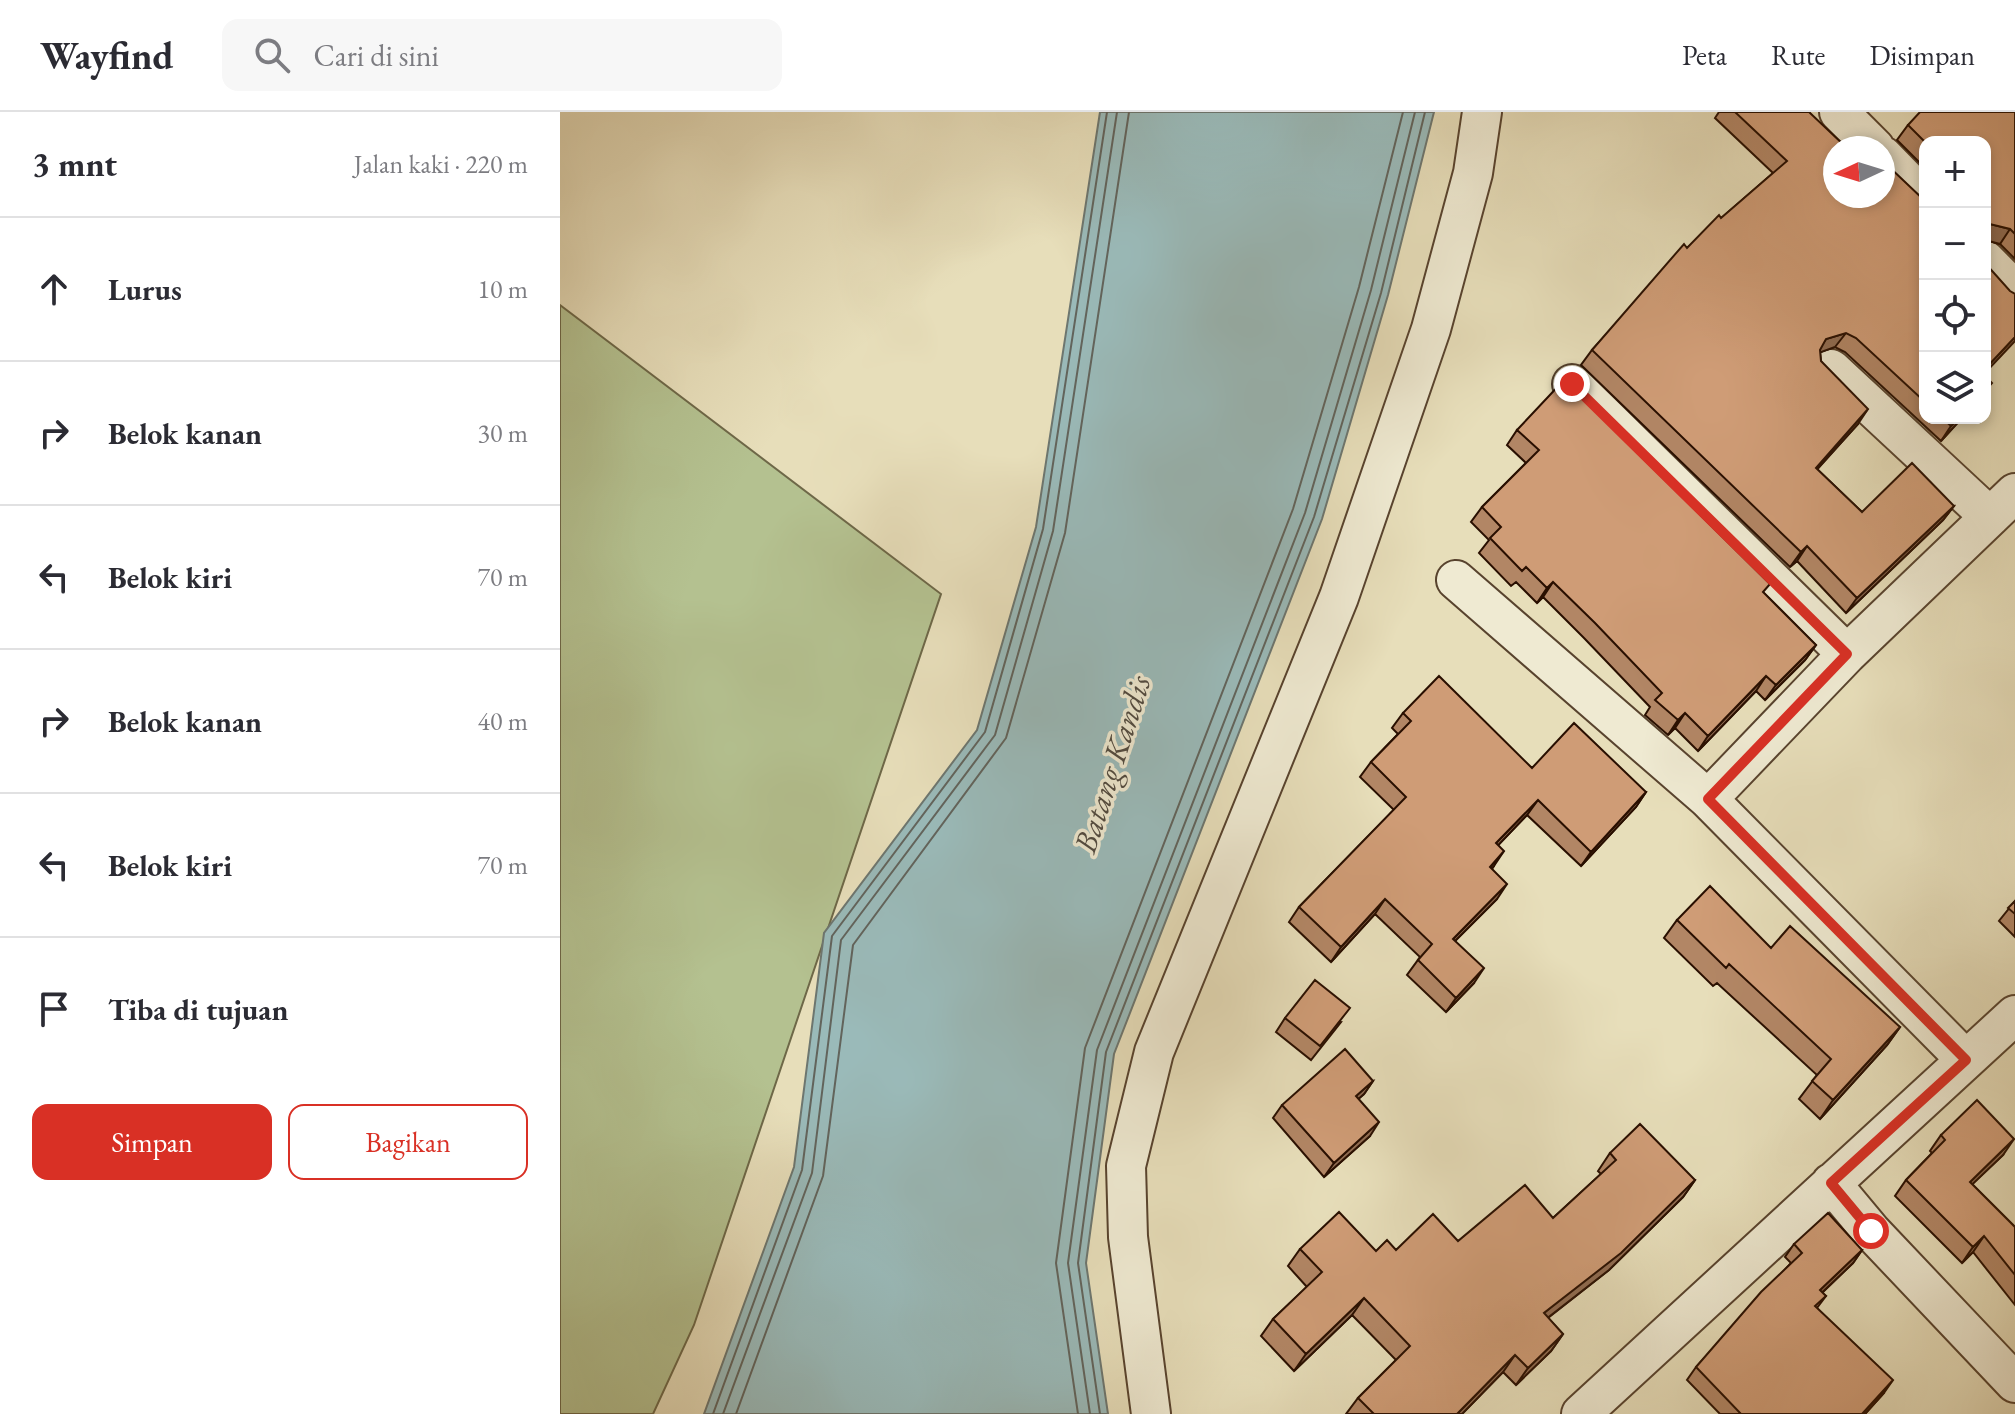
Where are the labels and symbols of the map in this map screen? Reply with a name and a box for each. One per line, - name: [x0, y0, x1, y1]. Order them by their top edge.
- north arrow: [1823, 136, 1895, 208]
- route end: [1554, 366, 1590, 402]
- water label: Batang Kandis: [1063, 670, 1160, 859]
- route start: [1853, 1213, 1889, 1249]

